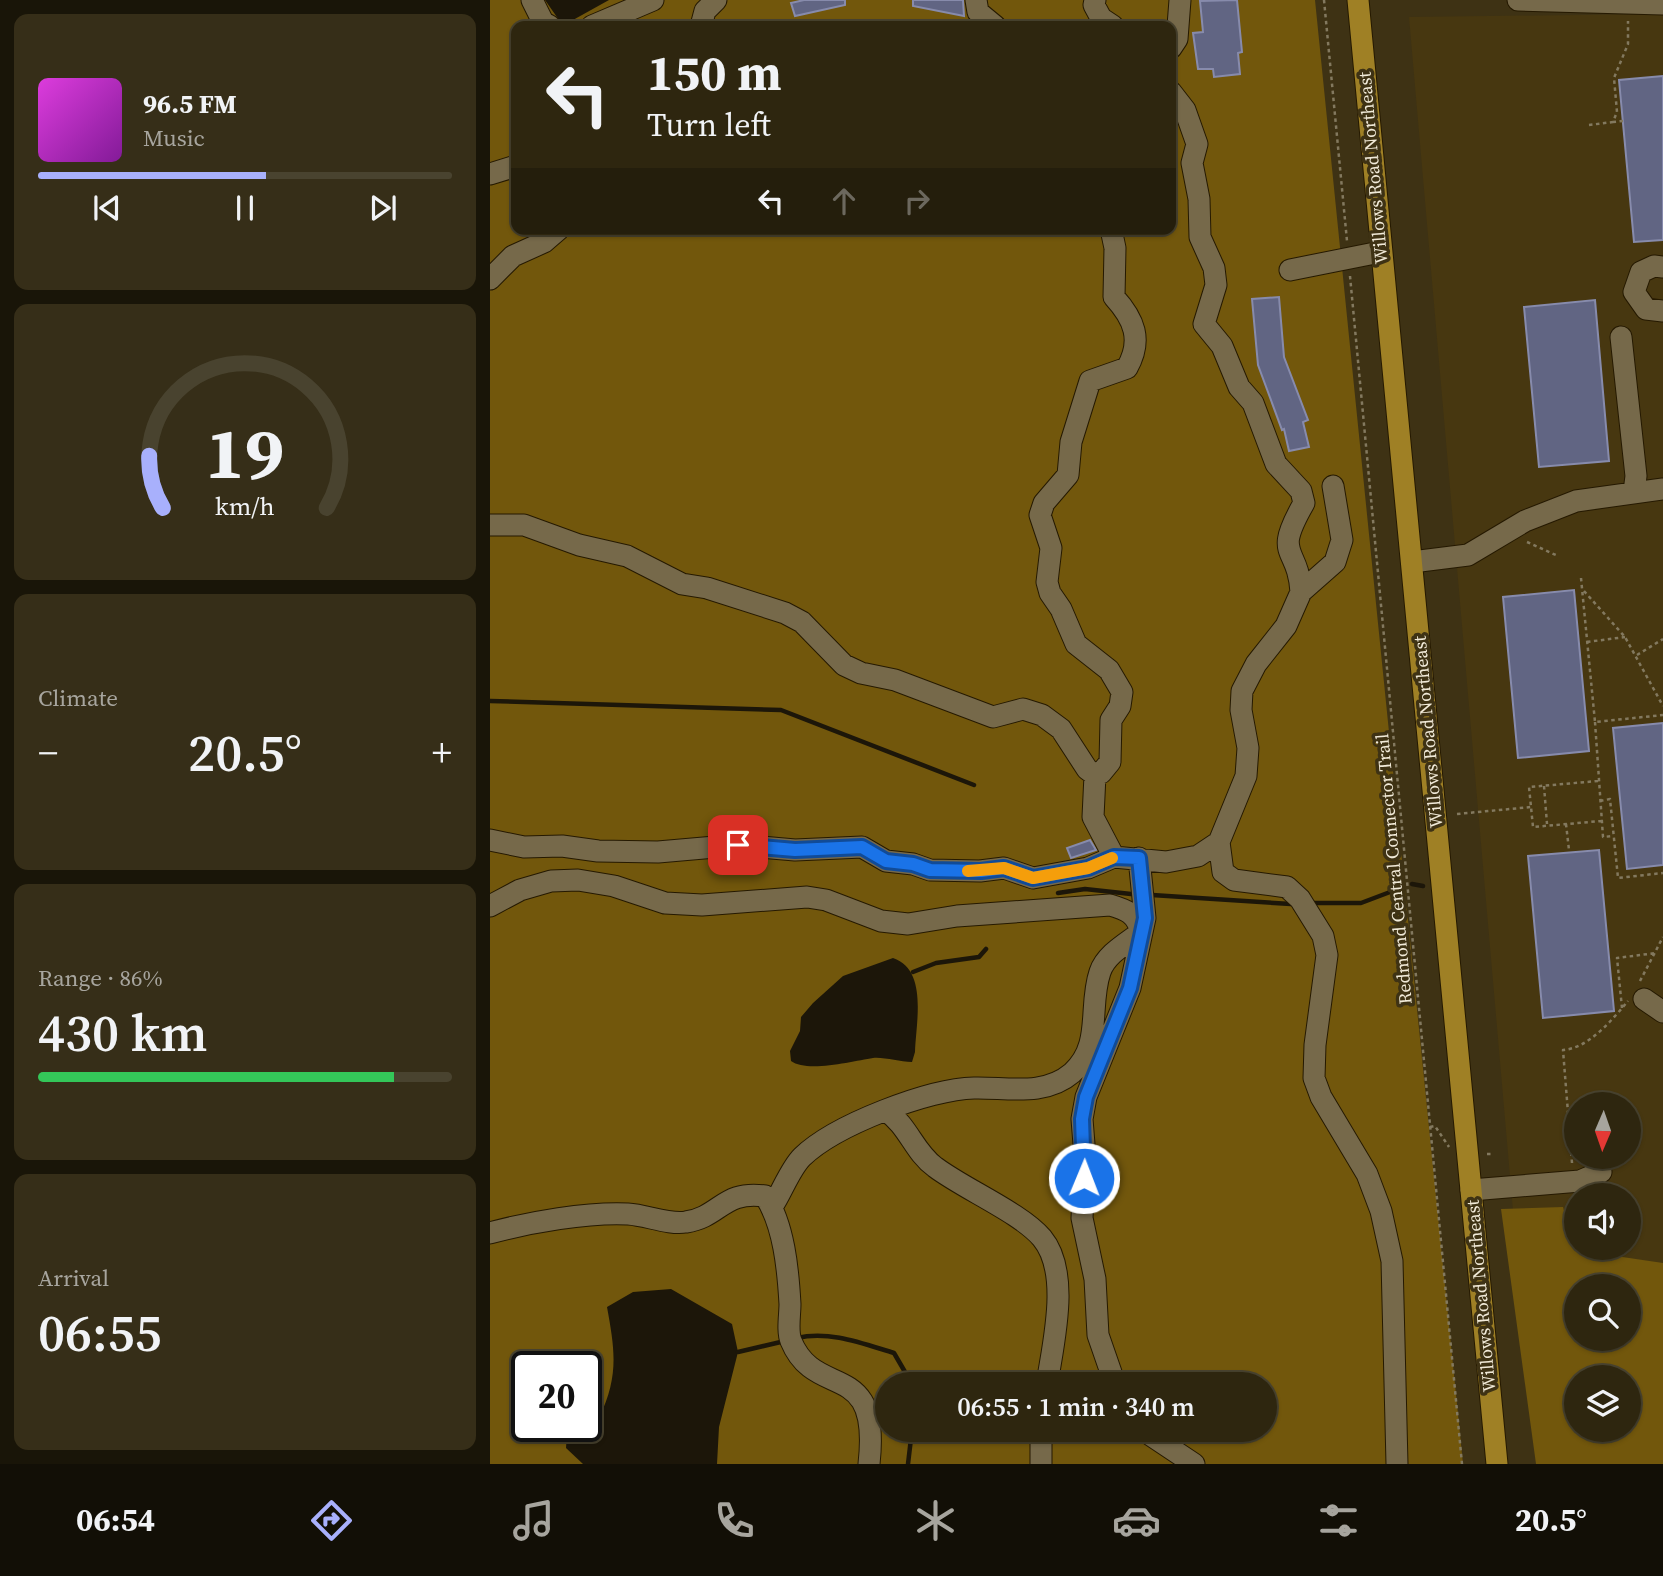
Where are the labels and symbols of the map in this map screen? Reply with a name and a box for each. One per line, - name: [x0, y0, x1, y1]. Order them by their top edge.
- street label: Willows Road Northeast: [1352, 71, 1393, 265]
- street label: Willows Road Northeast: [1407, 635, 1448, 829]
- street label: Redmond Central Connector Trail: [1369, 733, 1418, 1005]
- pin: [708, 815, 768, 875]
- north arrow: [1564, 1092, 1642, 1169]
- position arrow: [1047, 1141, 1121, 1215]
- street label: Willows Road Northeast: [1460, 1199, 1501, 1393]
- speed limit sign: 20: [511, 1351, 602, 1442]

